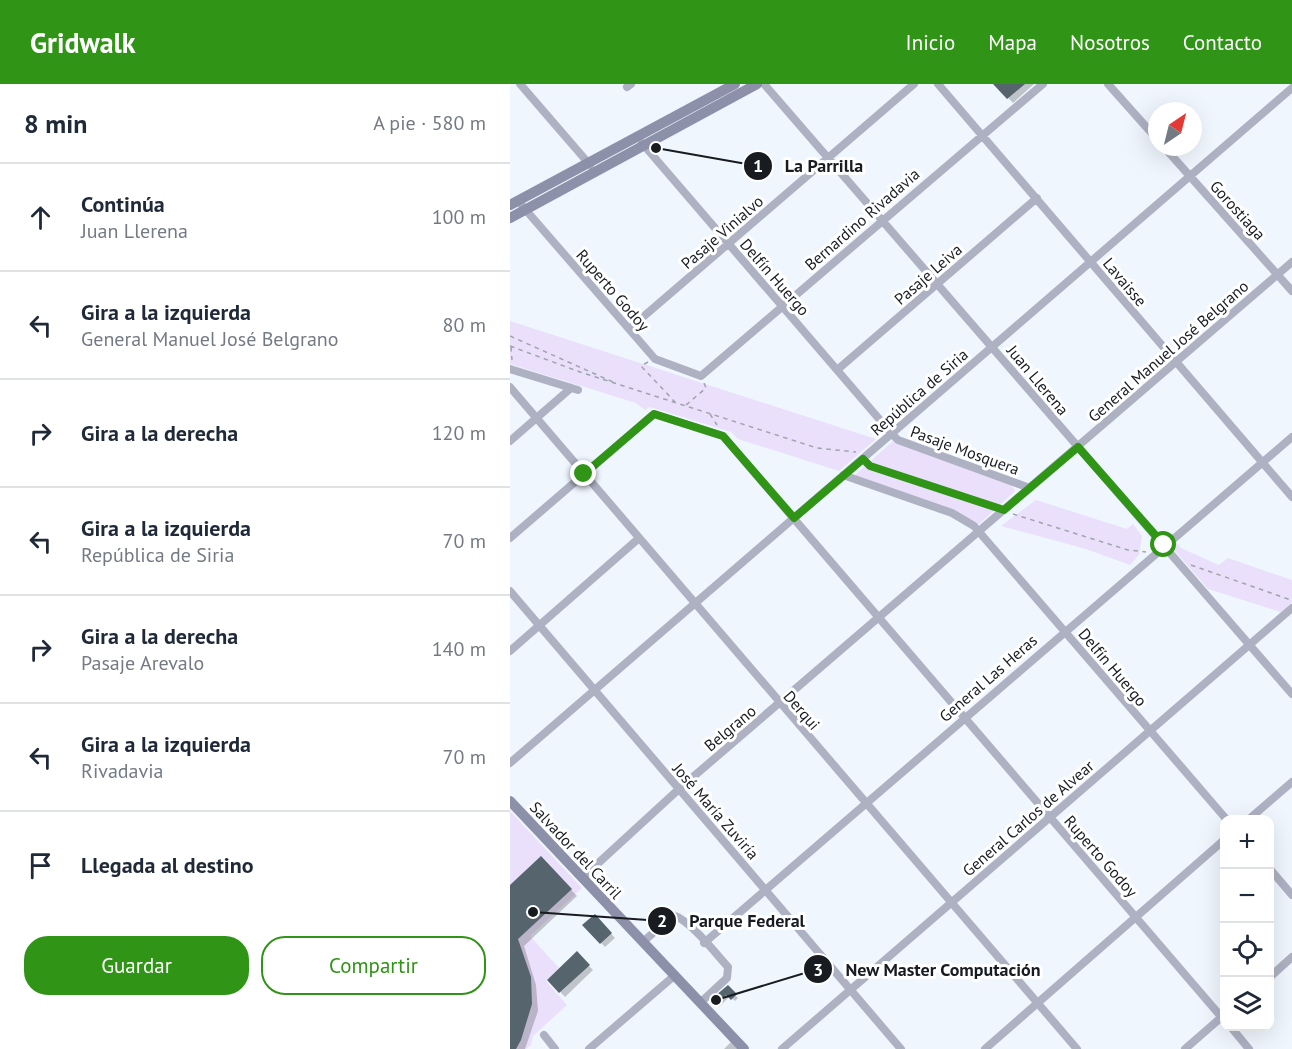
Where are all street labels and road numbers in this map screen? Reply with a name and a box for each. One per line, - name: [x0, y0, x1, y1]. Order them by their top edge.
- street label: Bernardino Rivadavia: [801, 164, 923, 274]
- street label: Gorostiaga: [1206, 176, 1270, 244]
- street label: Pasaje Vinialvo: [677, 191, 767, 273]
- street label: Delfín Huergo: [736, 234, 814, 320]
- street label: Pasaje Leiva: [890, 239, 966, 309]
- street label: Ruperto Godoy: [572, 245, 654, 335]
- street label: Lavaisse: [1099, 254, 1151, 310]
- street label: General Manuel José Belgrano: [1084, 276, 1252, 426]
- street label: Juan Llerena: [1002, 340, 1073, 419]
- street label: República de Siria: [866, 344, 972, 440]
- street label: Pasaje Mosquera: [908, 421, 1022, 479]
- street label: Delfín Huergo: [1075, 624, 1151, 710]
- street label: General Las Heras: [935, 630, 1041, 726]
- street label: Derqui: [780, 686, 824, 734]
- street label: Belgrano: [700, 701, 760, 755]
- street label: General Carlos de Alvear: [958, 755, 1098, 880]
- street label: José María Zuviría: [668, 758, 763, 863]
- street label: Salvador del Carril: [526, 797, 626, 903]
- street label: Ruperto Godoy: [1060, 811, 1142, 901]

